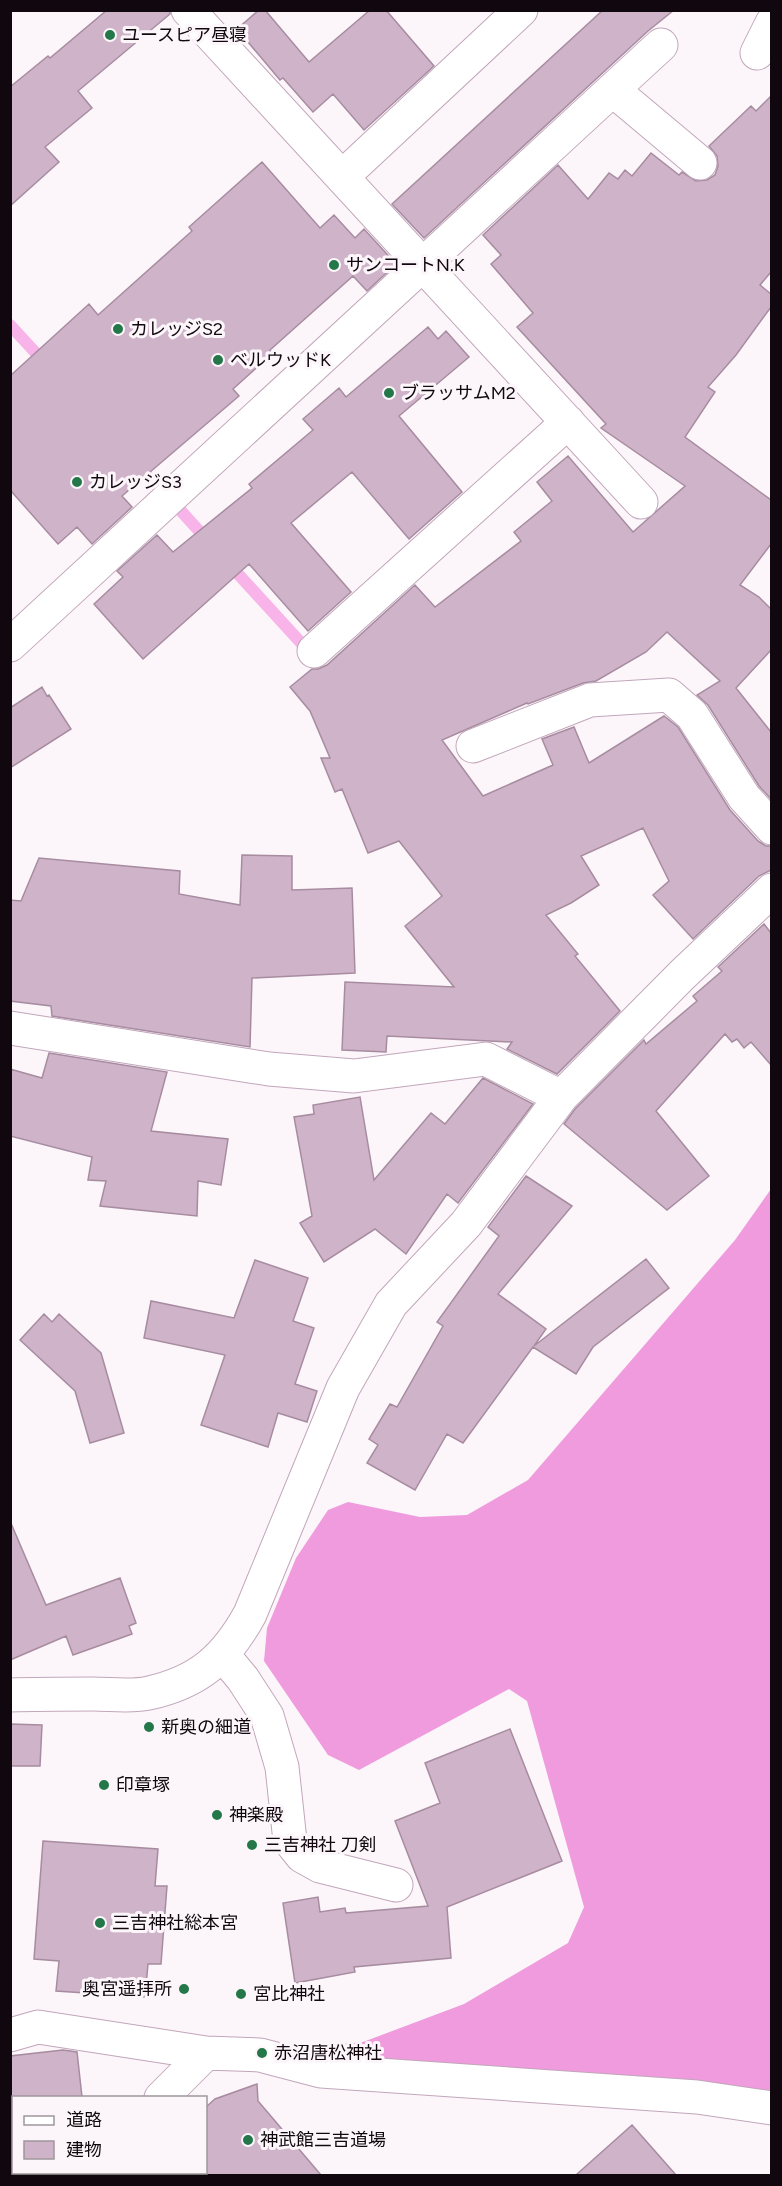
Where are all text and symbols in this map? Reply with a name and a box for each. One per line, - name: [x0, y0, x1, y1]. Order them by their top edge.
- place label: ユースピア昼寝: [122, 24, 247, 46]
- marker: ユースピア昼寝: [103, 28, 117, 42]
- place label: サンコートN.K: [346, 254, 465, 276]
- marker: サンコートN.K: [327, 258, 341, 272]
- place label: カレッジS2: [130, 318, 223, 340]
- marker: カレッジS2: [111, 322, 125, 336]
- place label: ベルウッドK: [230, 349, 331, 371]
- marker: ベルウッドK: [211, 353, 225, 367]
- place label: ブラッサムM2: [401, 382, 516, 404]
- marker: ブラッサムM2: [382, 386, 396, 400]
- place label: カレッジS3: [89, 471, 182, 493]
- marker: カレッジS3: [70, 475, 84, 489]
- place label: 新奥の細道: [161, 1716, 251, 1738]
- marker: 新奥の細道: [142, 1720, 156, 1734]
- place label: 印章塚: [116, 1774, 170, 1796]
- marker: 印章塚: [97, 1778, 111, 1792]
- place label: 神楽殿: [229, 1804, 283, 1826]
- marker: 神楽殿: [210, 1808, 224, 1822]
- place label: 三吉神社 刀剣: [264, 1834, 376, 1856]
- marker: 三吉神社 刀剣: [245, 1838, 259, 1852]
- place label: 三吉神社総本宮: [112, 1912, 238, 1934]
- marker: 三吉神社総本宮: [93, 1916, 107, 1930]
- place label: 奥宮遥拝所: [82, 1978, 172, 2000]
- marker: 奥宮遥拝所: [177, 1982, 191, 1996]
- place label: 宮比神社: [253, 1983, 325, 2005]
- marker: 宮比神社: [234, 1987, 248, 2001]
- place label: 赤沼唐松神社: [274, 2042, 382, 2064]
- marker: 赤沼唐松神社: [255, 2046, 269, 2060]
- legend: [12, 2096, 207, 2174]
- text: 道路: [66, 2109, 102, 2131]
- place label: 神武館三吉道場: [260, 2129, 386, 2151]
- marker: 神武館三吉道場: [241, 2133, 255, 2147]
- text: 建物: [66, 2139, 102, 2161]

